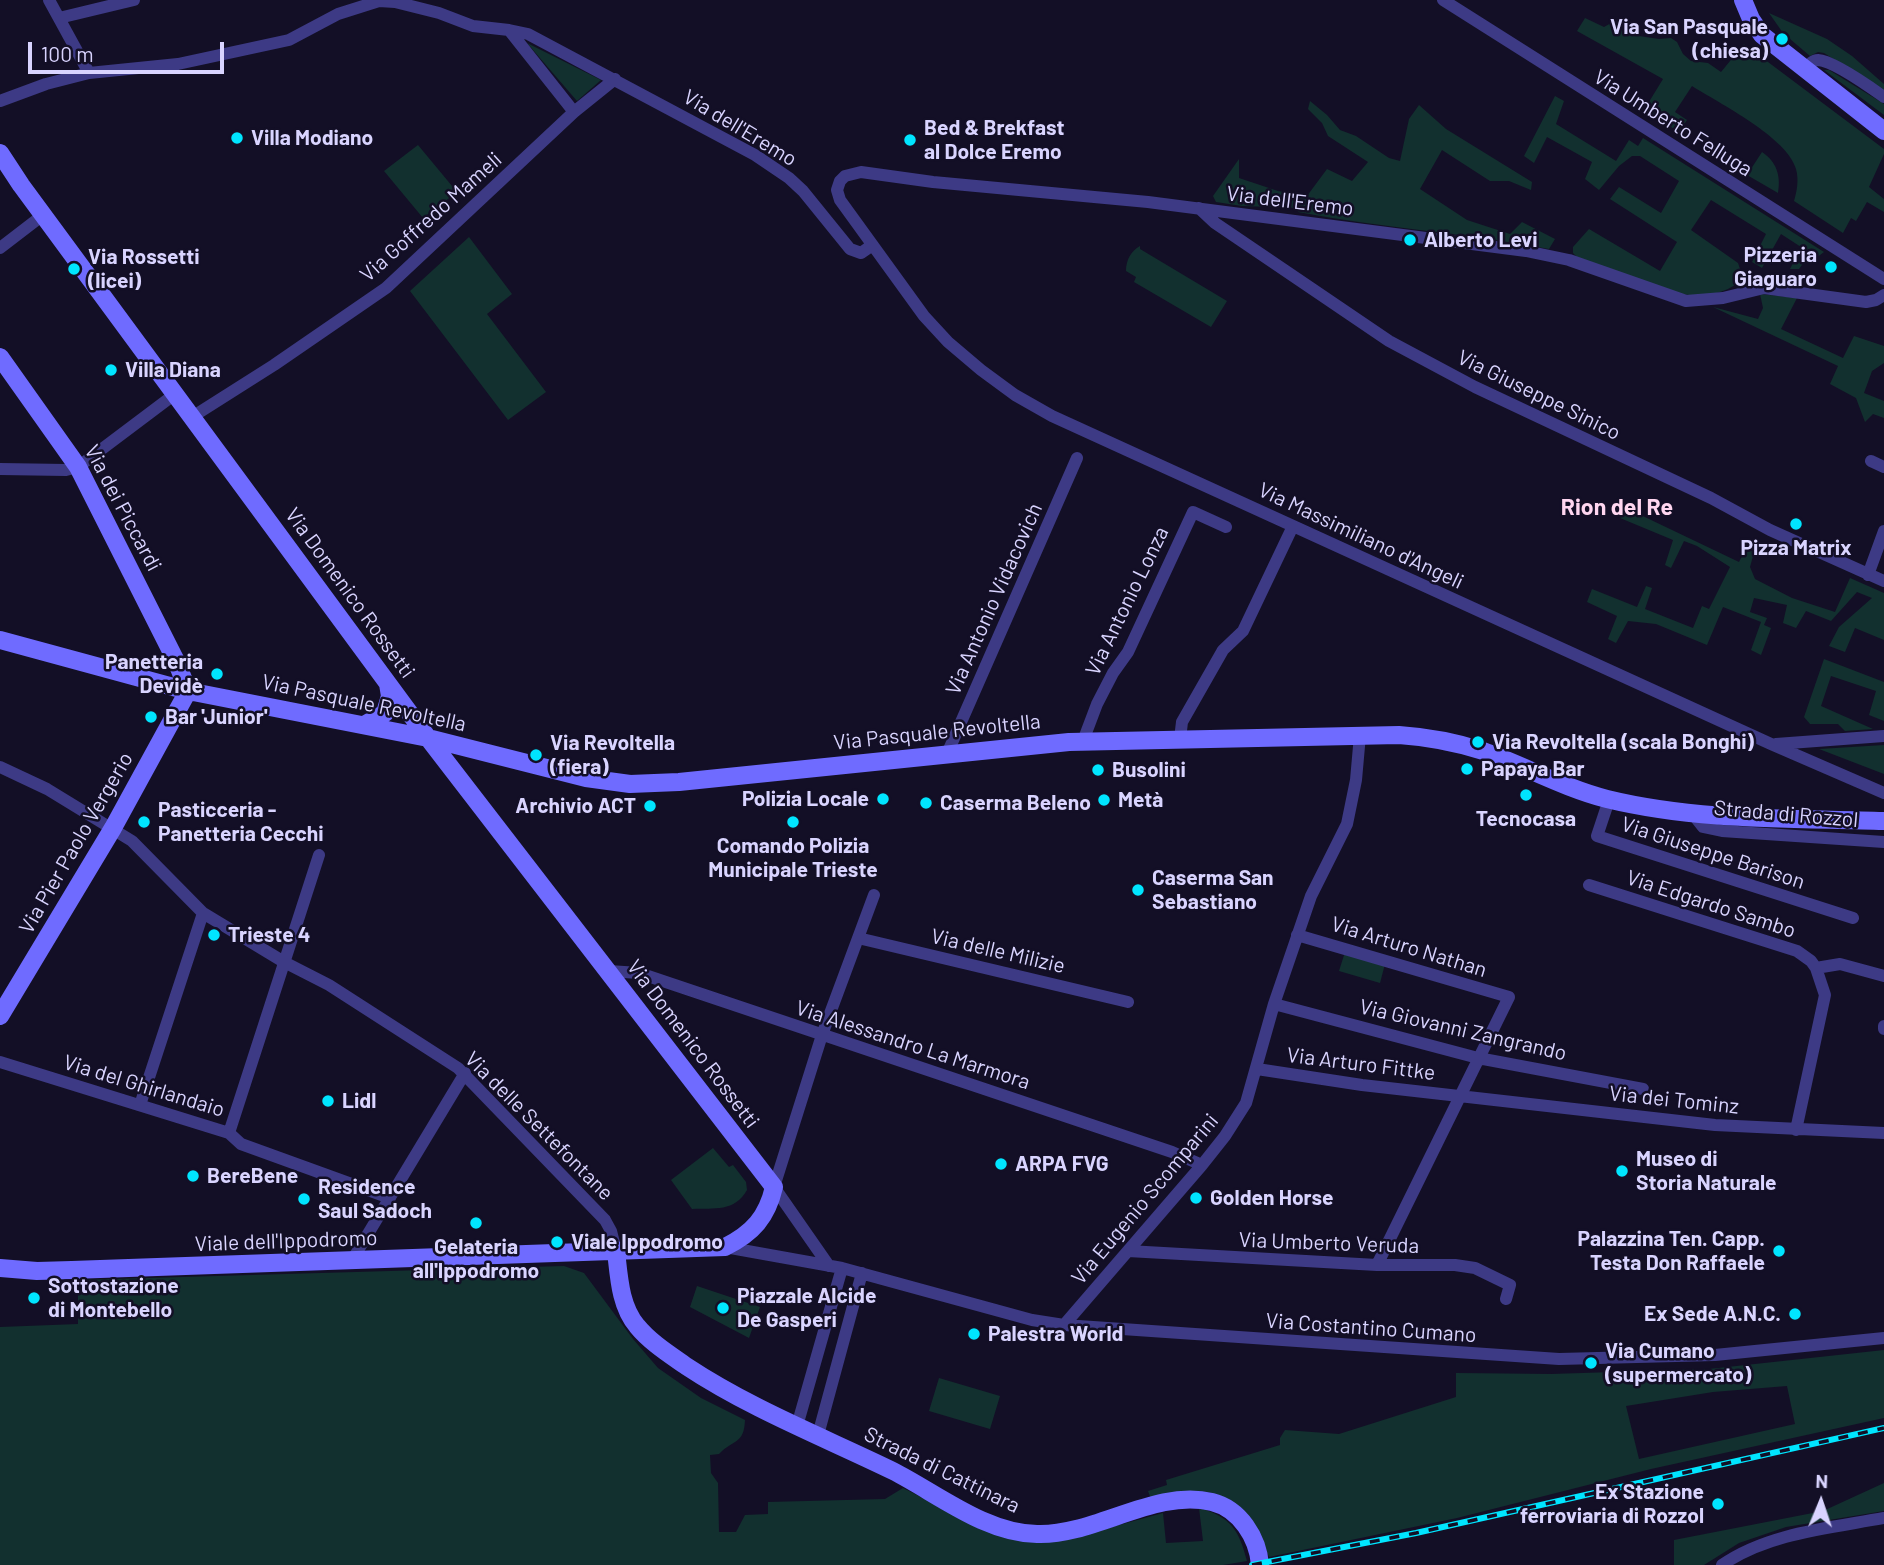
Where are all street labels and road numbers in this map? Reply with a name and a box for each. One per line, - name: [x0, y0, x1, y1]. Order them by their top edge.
- street label: Via Umberto Felluga: [1589, 64, 1757, 182]
- street label: Via dell'Eremo: [679, 84, 801, 172]
- street label: Via Goffredo Mameli: [355, 147, 507, 287]
- street label: Via dell'Eremo: [1225, 181, 1355, 221]
- street label: Via Giuseppe Sinico: [1453, 345, 1625, 445]
- street label: Via dei Piccardi: [79, 440, 167, 576]
- street label: Via Massimiliano d'Angeli: [1254, 477, 1468, 595]
- street label: Via Antonio Vidacovich: [940, 499, 1048, 699]
- street label: Via Domenico Rossetti: [280, 503, 420, 683]
- street label: Via Antonio Lonza: [1080, 522, 1174, 680]
- street label: Via Pasquale Revoltella: [260, 669, 468, 737]
- street label: Via Pasquale Revoltella: [832, 709, 1042, 755]
- street label: Via Pier Paolo Vergerio: [14, 748, 138, 938]
- street label: Strada di Rozzol: [1713, 795, 1859, 833]
- street label: Via Giuseppe Barison: [1618, 811, 1808, 895]
- street label: Via Edgardo Sambo: [1623, 865, 1799, 943]
- street label: Via Arturo Nathan: [1328, 911, 1490, 983]
- street label: Via delle Milizie: [929, 923, 1067, 979]
- street label: Via Domenico Rossetti: [621, 955, 765, 1133]
- street label: Via Giovanni Zangrando: [1357, 994, 1569, 1066]
- street label: Via Alessandro La Marmora: [793, 995, 1033, 1095]
- street label: Via Arturo Fittke: [1285, 1042, 1437, 1086]
- street label: Via delle Settefontane: [459, 1046, 619, 1206]
- street label: Via del Ghirlandaio: [60, 1049, 228, 1123]
- street label: Via dei Tominz: [1608, 1081, 1740, 1119]
- street label: Via Eugenio Scomparini: [1066, 1108, 1224, 1290]
- street label: Viale dell'Ippodromo: [194, 1225, 378, 1257]
- street label: Via Umberto Veruda: [1238, 1227, 1420, 1259]
- street label: Via Costantino Cumano: [1265, 1308, 1477, 1348]
- street label: Strada di Cattinara: [860, 1421, 1024, 1519]

